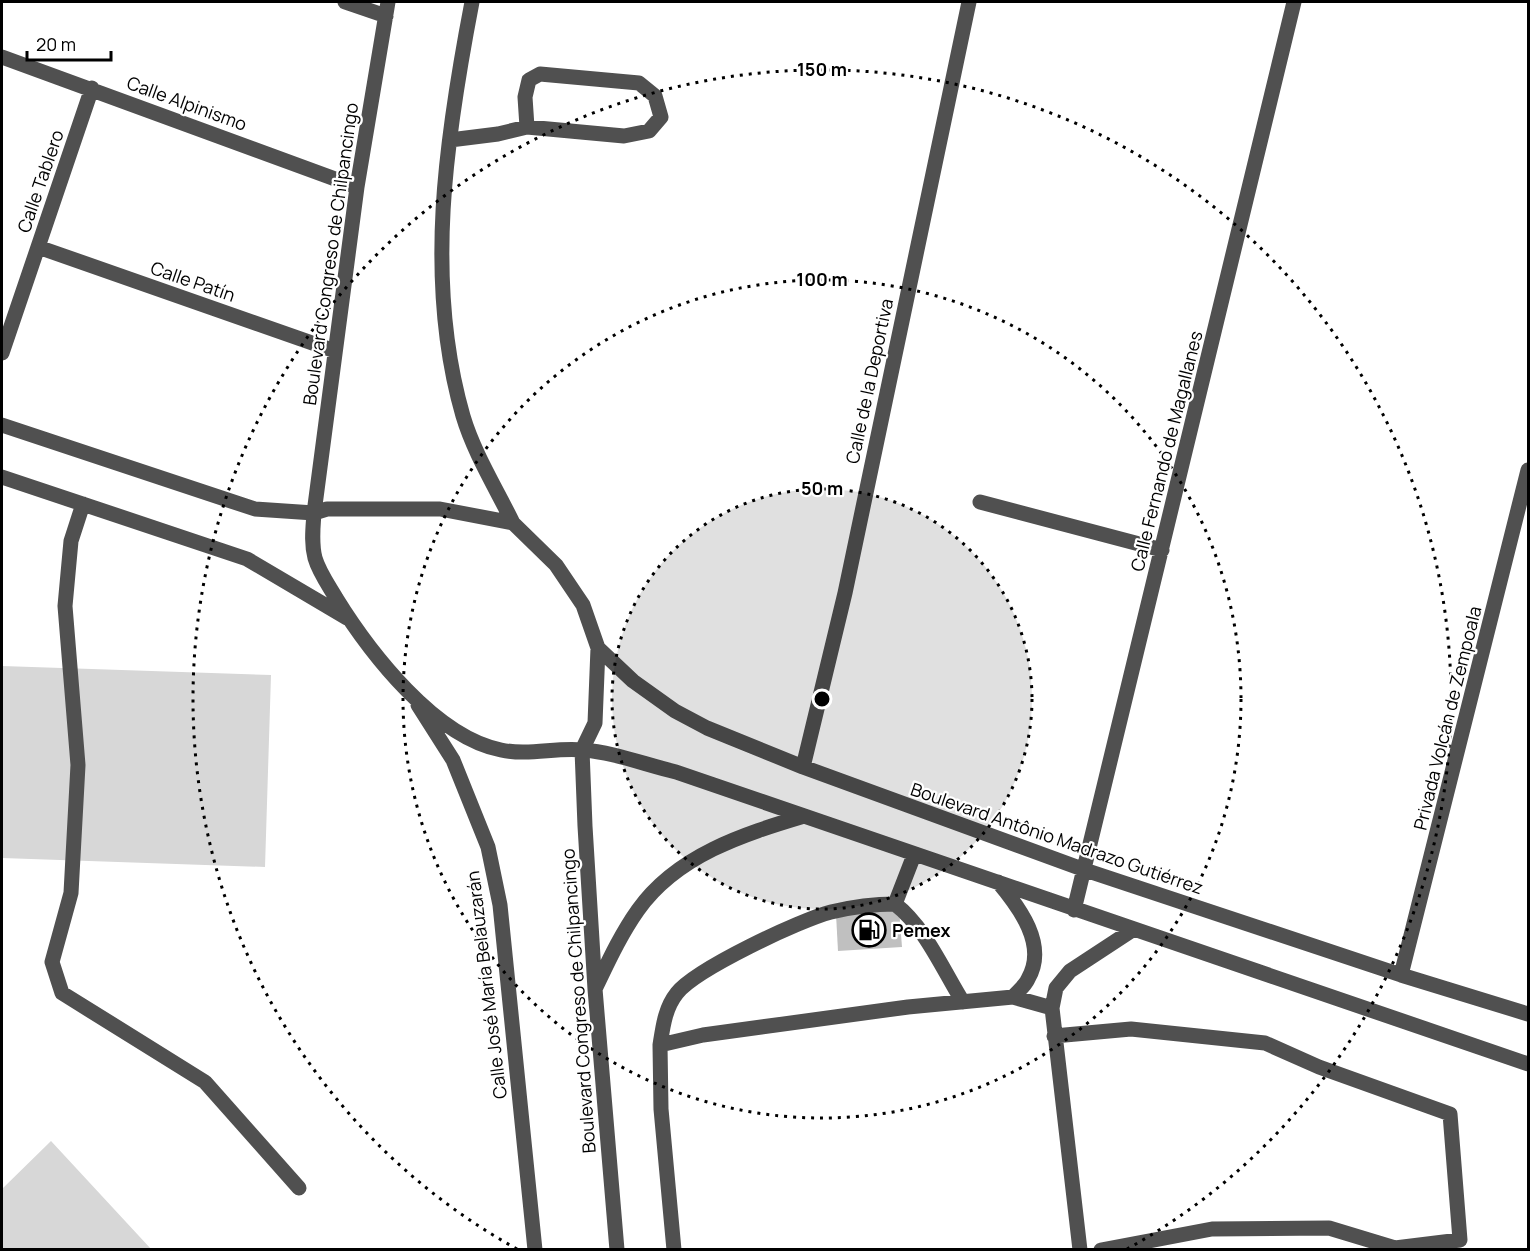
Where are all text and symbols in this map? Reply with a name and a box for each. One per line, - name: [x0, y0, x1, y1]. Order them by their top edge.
- scale bar: [27, 24, 111, 62]
- text: 20 m: [36, 32, 76, 56]
- text: 150 m: [797, 57, 847, 81]
- street label: Calle Alpinismo: [124, 70, 250, 136]
- street label: Boulevard Congreso de Chilpancingo: [297, 101, 363, 407]
- street label: Calle Tablero: [11, 126, 69, 236]
- street label: Calle Patín: [148, 255, 238, 307]
- text: 100 m: [796, 267, 848, 291]
- street label: Calle de la Deportiva: [840, 296, 898, 466]
- street label: Calle Fernando de Magallanes: [1124, 328, 1208, 574]
- text: 50 m: [801, 476, 843, 500]
- street label: Privada Volcán de Zempoala: [1408, 603, 1486, 833]
- centre of rings: [812, 689, 832, 709]
- street label: Boulevard Antônio Madrazo Gutiérrez: [908, 777, 1206, 899]
- street label: Boulevard Congreso de Chilpancingo: [555, 848, 601, 1154]
- street label: Calle José María Belauzarán: [460, 870, 512, 1100]
- fuel station icon: Pemex: [851, 912, 887, 948]
- place label: Pemex: [892, 918, 950, 942]

